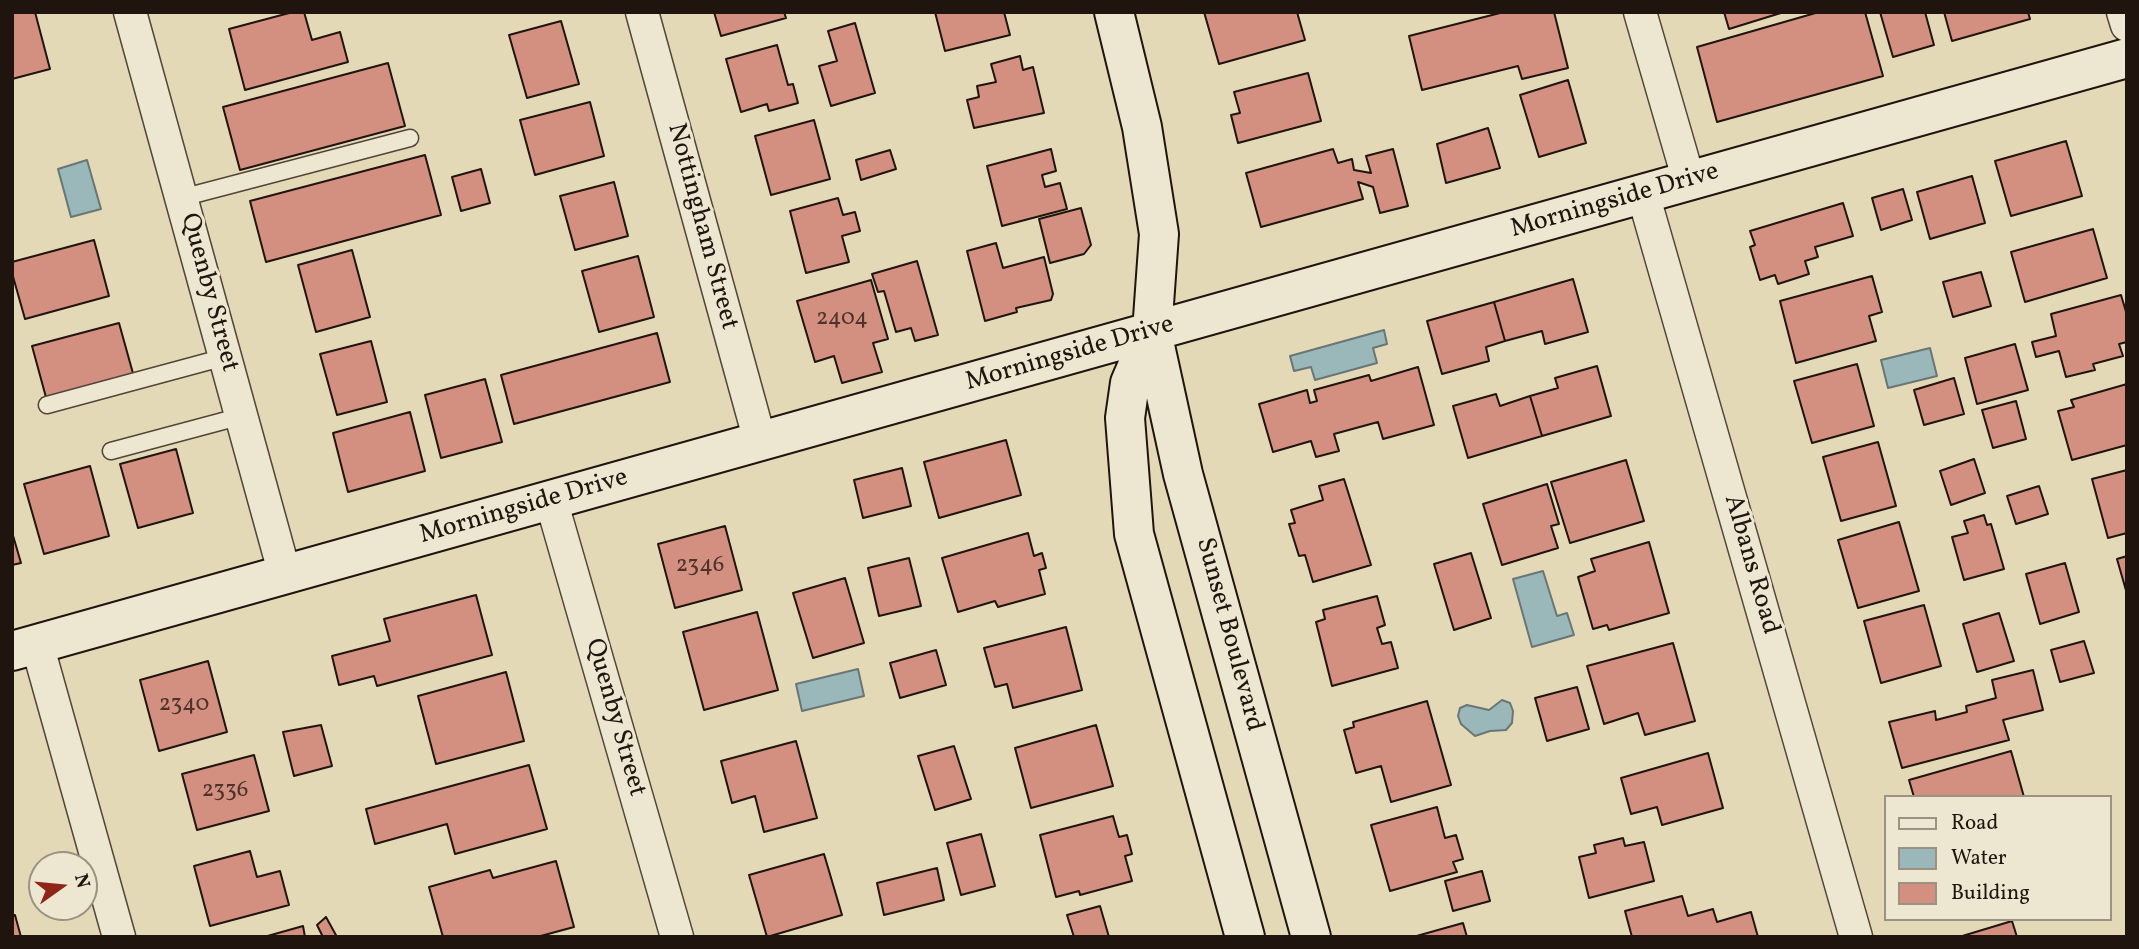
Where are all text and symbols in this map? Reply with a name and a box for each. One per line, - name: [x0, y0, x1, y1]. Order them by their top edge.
- street label: Nottingham Street: [658, 120, 744, 334]
- street label: Morningside Drive: [1507, 157, 1723, 247]
- street label: Quenby Street: [172, 210, 244, 376]
- house number: 2404: [816, 306, 868, 334]
- street label: Morningside Drive: [962, 310, 1178, 400]
- street label: Morningside Drive: [416, 463, 632, 553]
- street label: Albans Road: [1715, 492, 1785, 638]
- street label: Sunset Boulevard: [1187, 535, 1269, 735]
- house number: 2346: [676, 553, 724, 581]
- street label: Quenby Street: [577, 635, 651, 801]
- house number: 2340: [159, 692, 209, 720]
- house number: 2336: [202, 778, 248, 806]
- legend: [1884, 795, 2111, 921]
- text: Road: [1951, 809, 1998, 838]
- text: Water: [1951, 844, 2007, 873]
- north arrow: [28, 851, 98, 921]
- text: N: [67, 871, 96, 891]
- text: Building: [1951, 879, 2030, 908]

